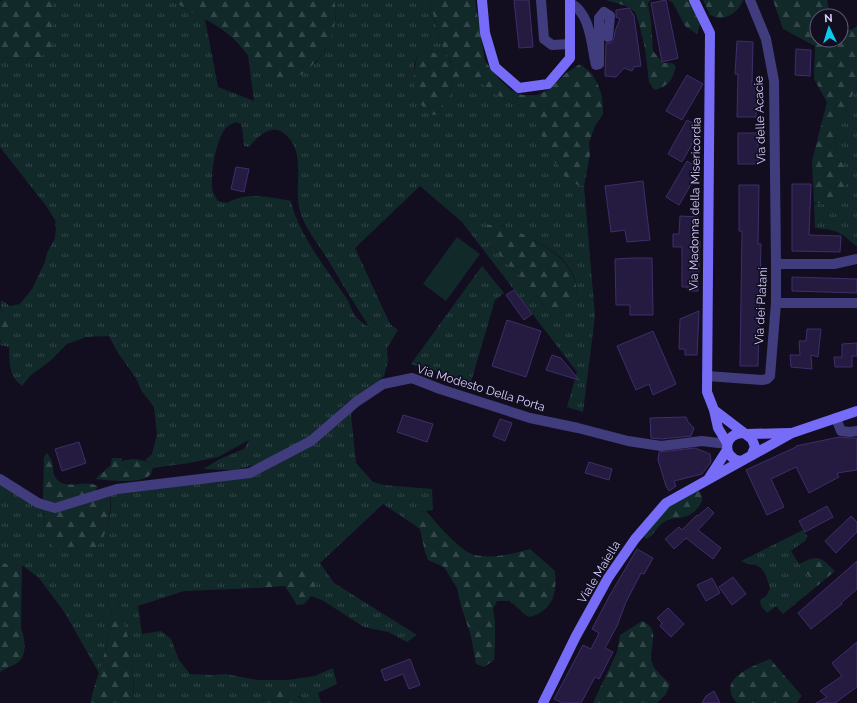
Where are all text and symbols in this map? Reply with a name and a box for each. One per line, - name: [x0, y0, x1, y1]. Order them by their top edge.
- north arrow: [809, 8, 849, 48]
- text: N: [824, 12, 833, 25]
- street label: Via delle Acacie: [751, 76, 769, 164]
- street label: Via Madonna della Misericordia: [686, 117, 704, 291]
- street label: Via dei Platani: [752, 267, 770, 345]
- street label: Via Modesto Della Porta: [415, 362, 547, 414]
- street label: Viale Maiella: [575, 538, 623, 606]

